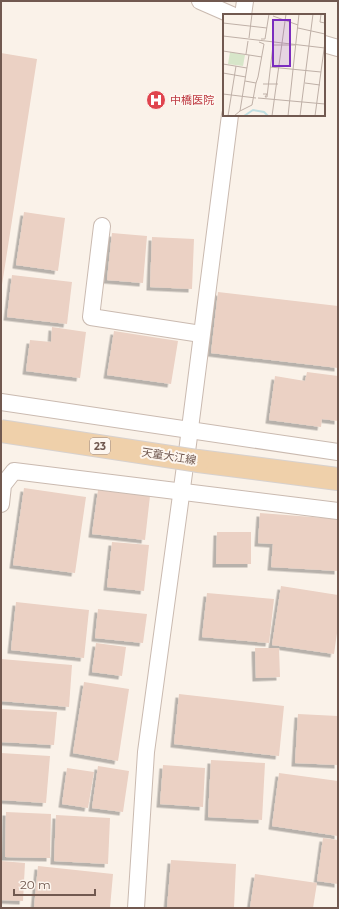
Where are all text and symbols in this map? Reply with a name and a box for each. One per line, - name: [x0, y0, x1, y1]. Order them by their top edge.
- inset map: [223, 14, 325, 116]
- hospital icon: 中橋医院: [145, 89, 167, 111]
- place label: 中橋医院: [170, 93, 214, 107]
- road number: 23: [90, 438, 110, 454]
- street label: 天童大江線: [141, 445, 197, 467]
- scale bar: [14, 871, 95, 897]
- text: 20 m: [20, 877, 51, 892]

